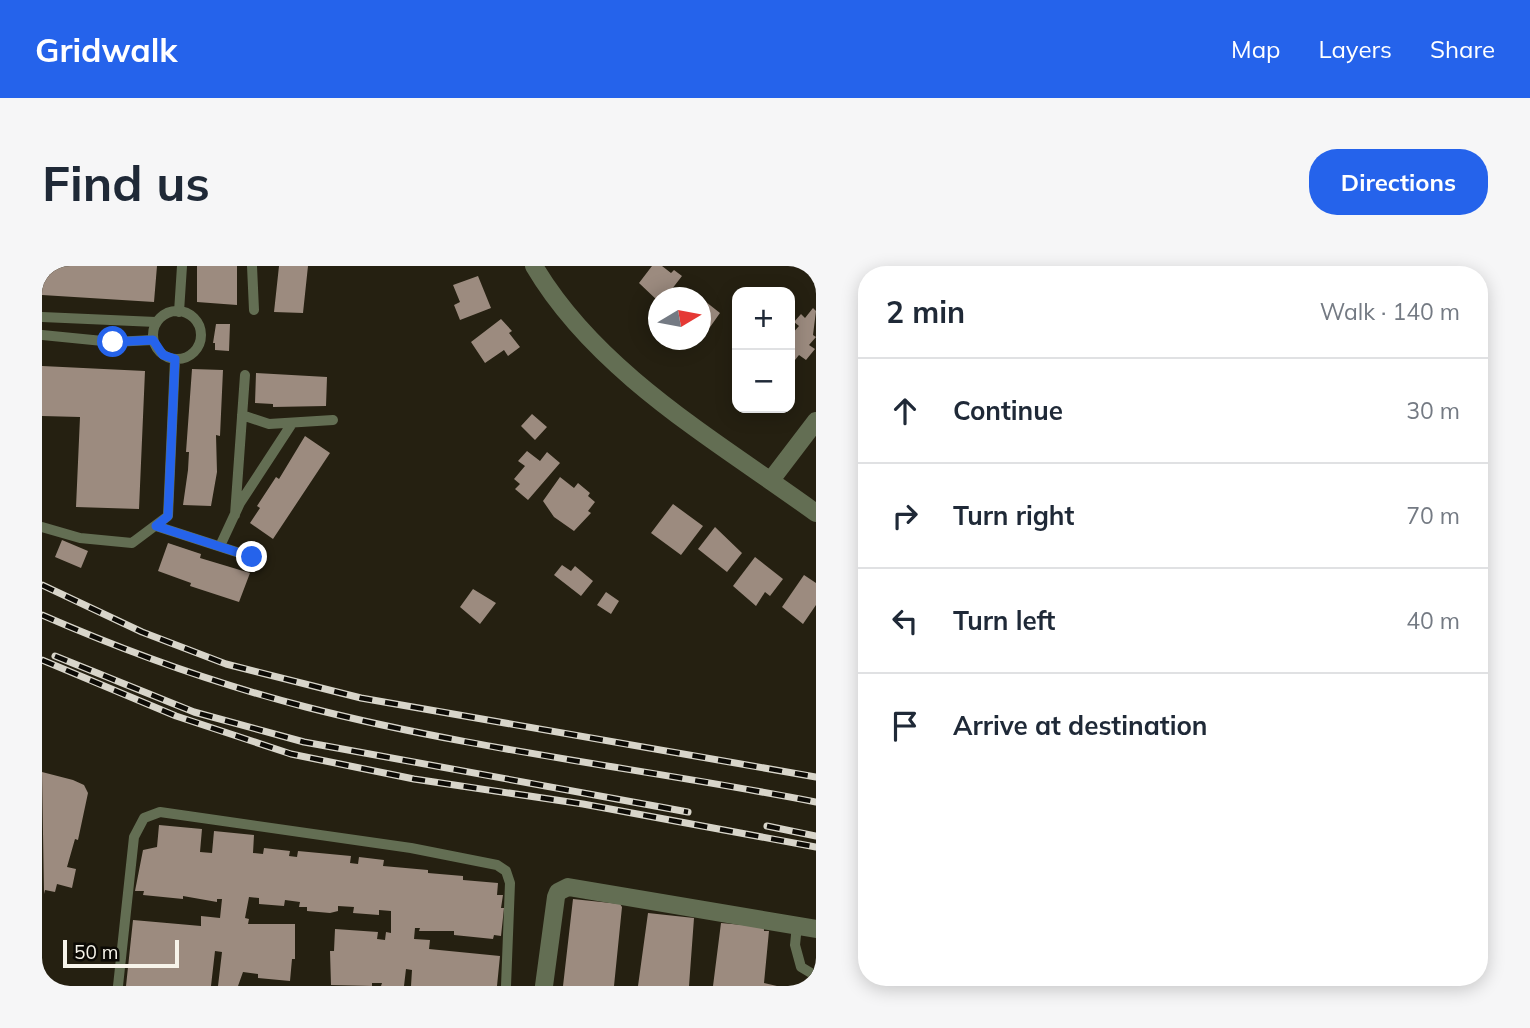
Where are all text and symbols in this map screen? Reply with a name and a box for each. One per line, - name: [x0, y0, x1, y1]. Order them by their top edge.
- text: Gridwalk: [35, 29, 178, 70]
- text: Map: [1231, 34, 1280, 64]
- text: Layers: [1318, 34, 1392, 64]
- text: Share: [1430, 34, 1495, 64]
- button: Directions: [1309, 149, 1488, 215]
- text: Find us: [42, 152, 210, 213]
- north arrow: [648, 287, 711, 350]
- map controls: [732, 287, 795, 413]
- button: +: [732, 287, 795, 350]
- text: 2 min: [886, 293, 965, 331]
- text: Walk · 140 m: [1320, 297, 1460, 326]
- route start: [97, 326, 128, 357]
- button: −: [732, 350, 795, 413]
- icon: ahead: [886, 392, 924, 430]
- text: Continue: [953, 394, 1063, 427]
- text: 30 m: [1406, 396, 1460, 425]
- icon: right: [886, 497, 924, 535]
- text: Turn right: [953, 499, 1074, 532]
- text: 70 m: [1406, 501, 1460, 530]
- route end: [236, 541, 267, 572]
- icon: left: [886, 602, 924, 640]
- text: Turn left: [953, 604, 1055, 637]
- text: 40 m: [1406, 606, 1460, 635]
- icon: arrive: [886, 707, 924, 745]
- text: Arrive at destination: [953, 709, 1208, 742]
- scale bar: [63, 937, 178, 969]
- text: 50 m: [74, 940, 118, 964]

